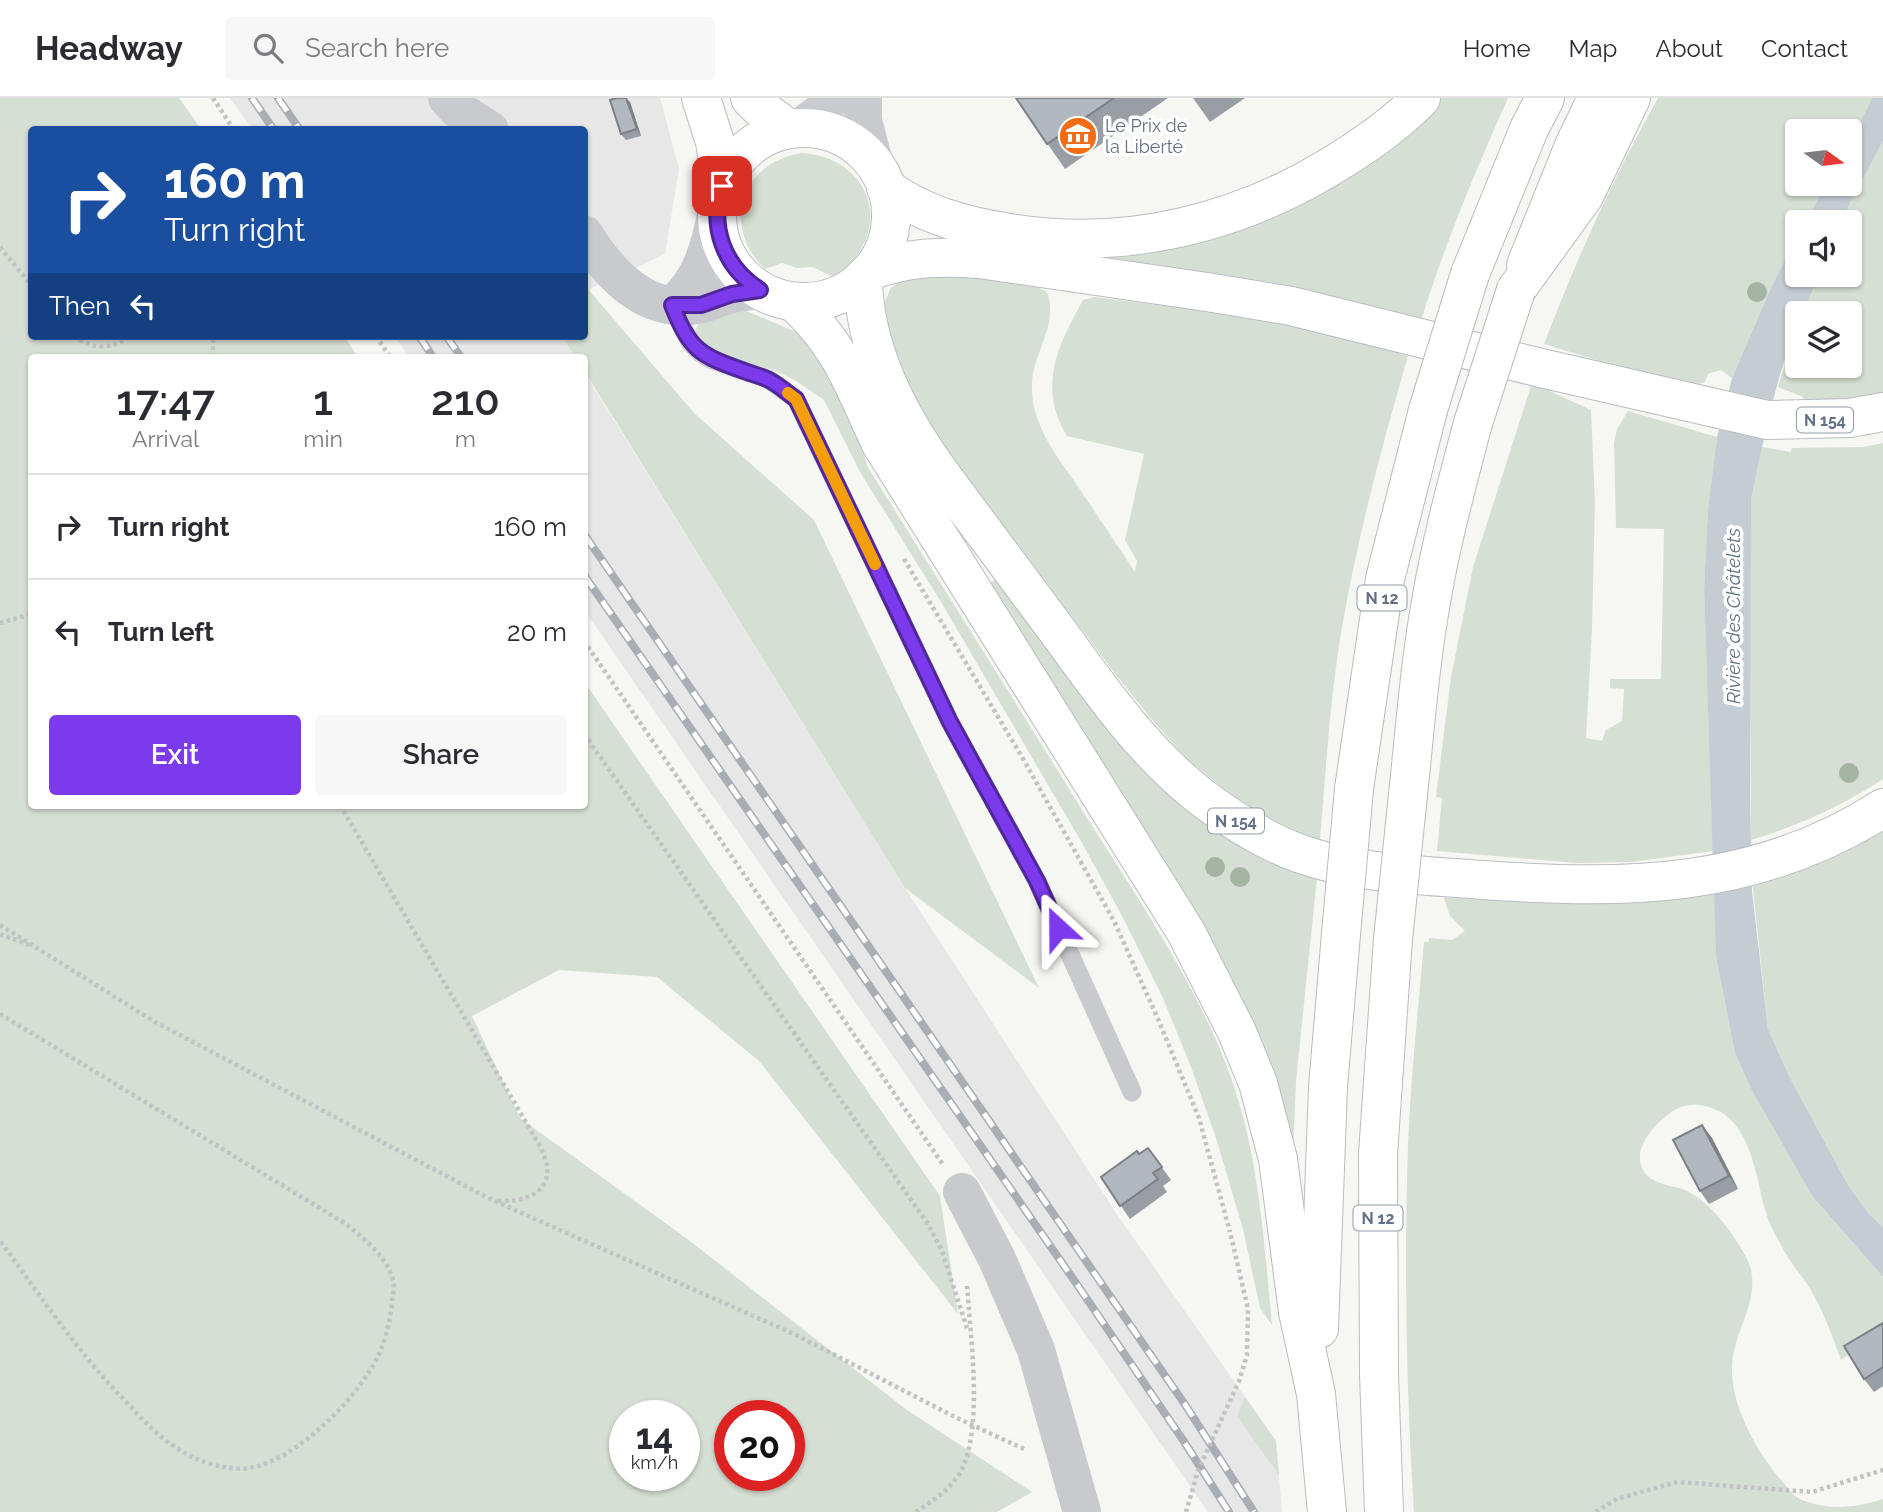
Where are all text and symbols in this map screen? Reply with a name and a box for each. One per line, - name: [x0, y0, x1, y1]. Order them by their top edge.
- search box: [225, 17, 715, 80]
- text: Headway: [35, 29, 183, 68]
- icon: search: [249, 29, 287, 67]
- text: Search here: [305, 33, 449, 63]
- text: Home: [1463, 34, 1531, 63]
- text: Map: [1569, 34, 1617, 63]
- text: About: [1655, 34, 1723, 63]
- text: Contact: [1761, 34, 1848, 63]
- museum icon: Le Prix de la Liberté: [1057, 115, 1099, 157]
- place label: Le Prix de la Liberté: [1105, 115, 1188, 157]
- north arrow: [1785, 119, 1862, 196]
- map controls: [1785, 119, 1862, 378]
- text: 160 m: [164, 152, 305, 209]
- icon: right: [49, 154, 140, 245]
- pin: [692, 156, 752, 216]
- icon: arrive: [703, 167, 741, 205]
- button: sound: [1785, 210, 1862, 287]
- text: Turn right: [164, 211, 305, 248]
- icon: left: [124, 287, 162, 325]
- text: Then: [49, 291, 110, 321]
- button: layers: [1785, 301, 1862, 378]
- text: 17:47: [116, 376, 215, 425]
- text: 1: [313, 376, 333, 425]
- text: 210: [431, 376, 500, 425]
- road number: N 154: [1797, 408, 1853, 432]
- text: Arrival: [132, 425, 199, 452]
- text: min: [303, 425, 343, 452]
- text: m: [455, 425, 476, 452]
- icon: right: [49, 508, 87, 546]
- text: Turn right: [108, 512, 229, 542]
- text: 160 m: [494, 512, 567, 542]
- water label: Rivière des Châtelets: [1722, 528, 1744, 704]
- road number: N 12: [1358, 586, 1406, 610]
- icon: left: [49, 613, 87, 651]
- text: Turn left: [108, 617, 214, 647]
- text: 20 m: [507, 617, 567, 647]
- button: Exit: [49, 715, 301, 795]
- button: Share: [315, 715, 567, 795]
- road number: N 154: [1208, 808, 1264, 834]
- position arrow: [1021, 891, 1095, 965]
- road number: N 12: [1354, 1206, 1402, 1230]
- speed limit sign: 20: [714, 1400, 805, 1491]
- text: 14: [636, 1416, 673, 1457]
- text: km/h: [631, 1452, 678, 1473]

